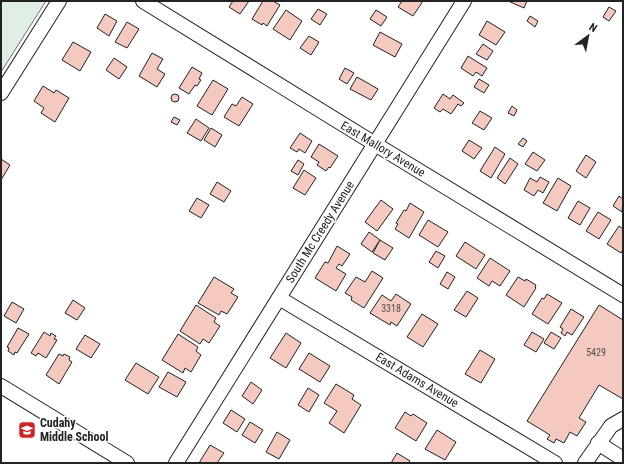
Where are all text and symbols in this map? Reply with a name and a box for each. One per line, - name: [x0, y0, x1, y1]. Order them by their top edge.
- north arrow: [568, 16, 608, 56]
- text: N: [587, 21, 600, 35]
- street label: East Mallory Avenue: [338, 118, 428, 180]
- street label: South Mc Creedy Avenue: [283, 178, 357, 285]
- house number: 3318: [381, 303, 401, 314]
- house number: 5429: [586, 347, 606, 358]
- street label: East Adams Avenue: [373, 350, 461, 410]
- place label: Cudahy Middle School: [40, 416, 108, 444]
- school or university icon: Cudahy Middle School: [17, 420, 37, 440]

